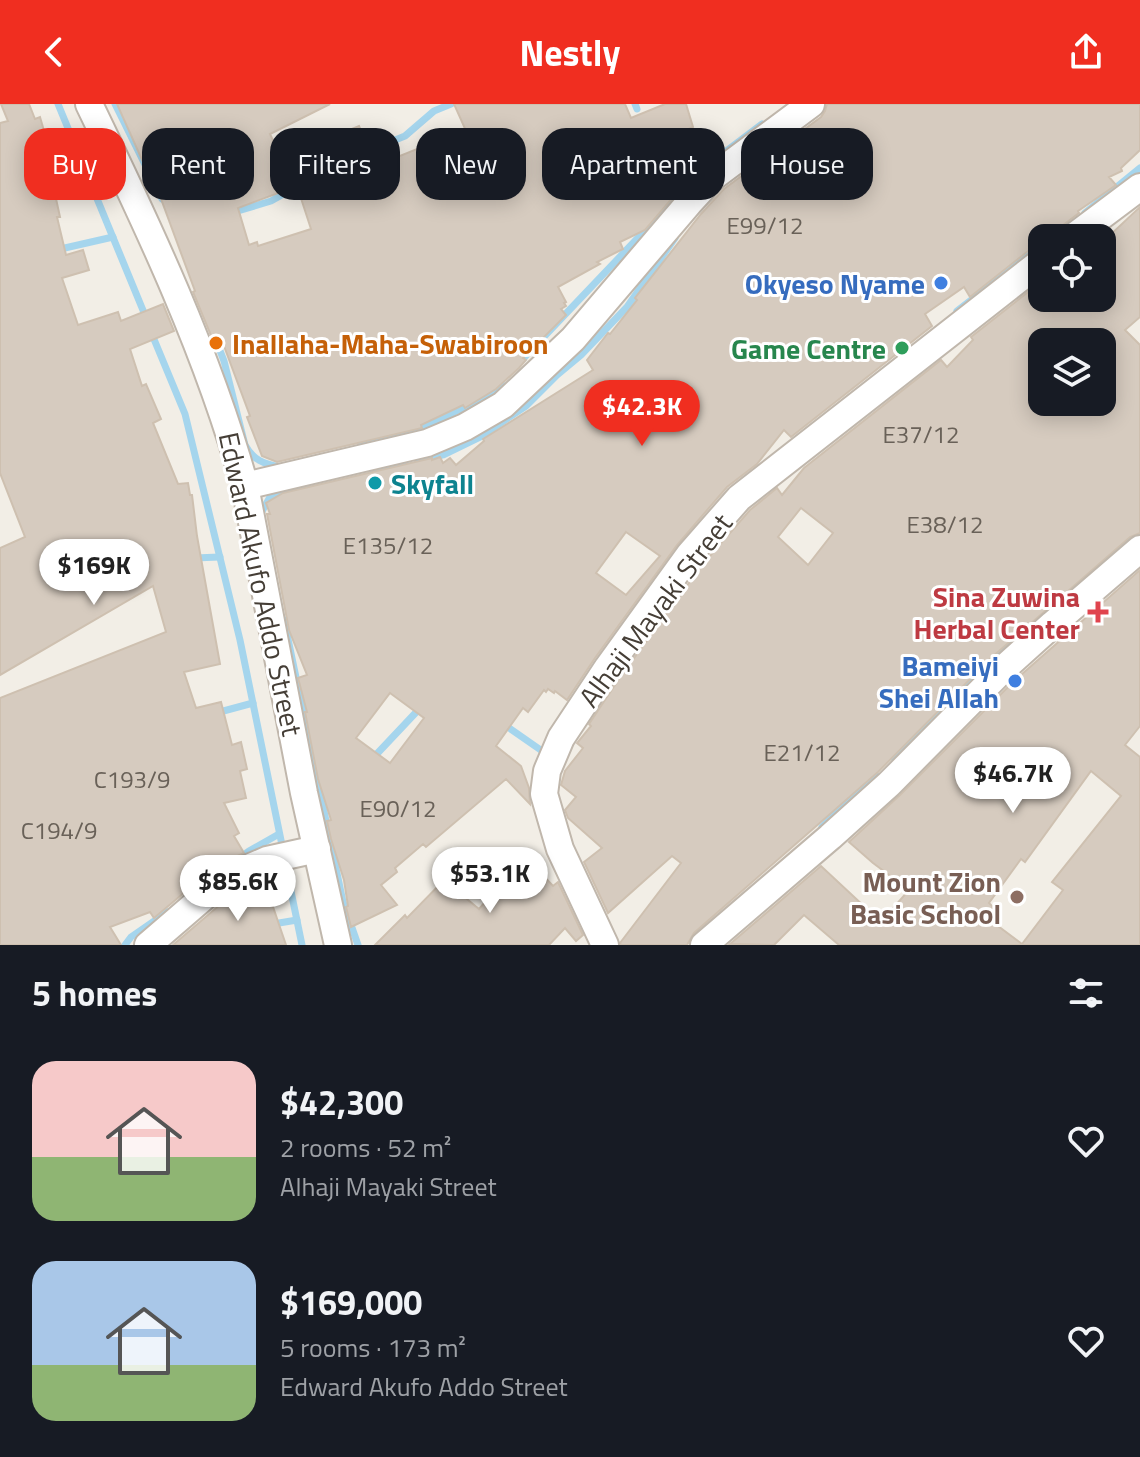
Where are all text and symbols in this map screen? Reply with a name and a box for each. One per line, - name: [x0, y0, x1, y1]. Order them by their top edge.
- text: Nestly: [520, 25, 620, 80]
- icon: back: [32, 30, 76, 74]
- icon: share: [1064, 30, 1108, 74]
- chip: Buy: [24, 128, 126, 200]
- chip: Rent: [142, 128, 254, 200]
- chip: Filters: [270, 128, 400, 200]
- chip: New: [416, 128, 526, 200]
- chip: Apartment: [542, 128, 725, 200]
- chip: House: [741, 128, 873, 200]
- house number: E99/12: [727, 207, 803, 243]
- map controls: [1028, 224, 1116, 416]
- button: locate: [1028, 224, 1116, 312]
- place label: Okyeso Nyame: [745, 262, 925, 305]
- marker: Okyeso Nyame: [932, 274, 950, 292]
- place label: Inallaha-Maha-Swabiroon: [232, 322, 549, 365]
- place label: Game Centre: [731, 327, 886, 370]
- button: layers: [1028, 328, 1116, 416]
- marker: Inallaha-Maha-Swabiroon: [207, 334, 225, 352]
- marker: Game Centre: [893, 339, 911, 357]
- pin: $42.3K: [577, 380, 707, 448]
- text: $42.3K: [602, 386, 682, 425]
- house number: E37/12: [883, 416, 959, 452]
- street label: Edward Akufo Addo Street: [208, 428, 314, 740]
- place label: Skyfall: [391, 462, 474, 505]
- marker: Skyfall: [366, 474, 384, 492]
- street label: Alhaji Mayaki Street: [568, 504, 742, 716]
- house number: E38/12: [907, 506, 983, 542]
- house number: E135/12: [343, 527, 433, 563]
- pin: $169K: [38, 539, 150, 607]
- text: $169K: [57, 545, 131, 584]
- place label: Sina Zuwina Herbal Center: [914, 575, 1080, 650]
- marker: Sina Zuwina Herbal Center: [1087, 601, 1109, 623]
- place label: Bameiyi Shei Allah: [879, 644, 999, 719]
- marker: Bameiyi Shei Allah: [1006, 672, 1024, 690]
- house number: E21/12: [764, 734, 840, 770]
- pin: $46.7K: [948, 747, 1078, 815]
- text: $46.7K: [973, 753, 1053, 792]
- house number: C193/9: [94, 761, 170, 797]
- house number: E90/12: [360, 790, 436, 826]
- house number: C194/9: [21, 812, 97, 848]
- pin: $53.1K: [425, 847, 555, 915]
- text: $53.1K: [450, 853, 530, 892]
- pin: $85.6K: [173, 855, 303, 923]
- place label: Mount Zion Basic School: [850, 860, 1001, 935]
- text: $85.6K: [198, 861, 278, 900]
- marker: Mount Zion Basic School: [1008, 888, 1026, 906]
- text: 5 homes: [32, 967, 157, 1019]
- icon: filters: [1064, 971, 1108, 1015]
- text: $42,300: [280, 1076, 403, 1128]
- icon: home: [96, 1093, 192, 1189]
- icon: heart: [1064, 1119, 1108, 1163]
- text: 2 rooms · 52 m²: [280, 1128, 451, 1167]
- text: Alhaji Mayaki Street: [280, 1167, 497, 1206]
- text: $169,000: [280, 1276, 422, 1328]
- icon: home: [96, 1293, 192, 1389]
- icon: heart: [1064, 1319, 1108, 1363]
- text: 5 rooms · 173 m²: [280, 1328, 466, 1367]
- text: Edward Akufo Addo Street: [280, 1367, 568, 1406]

